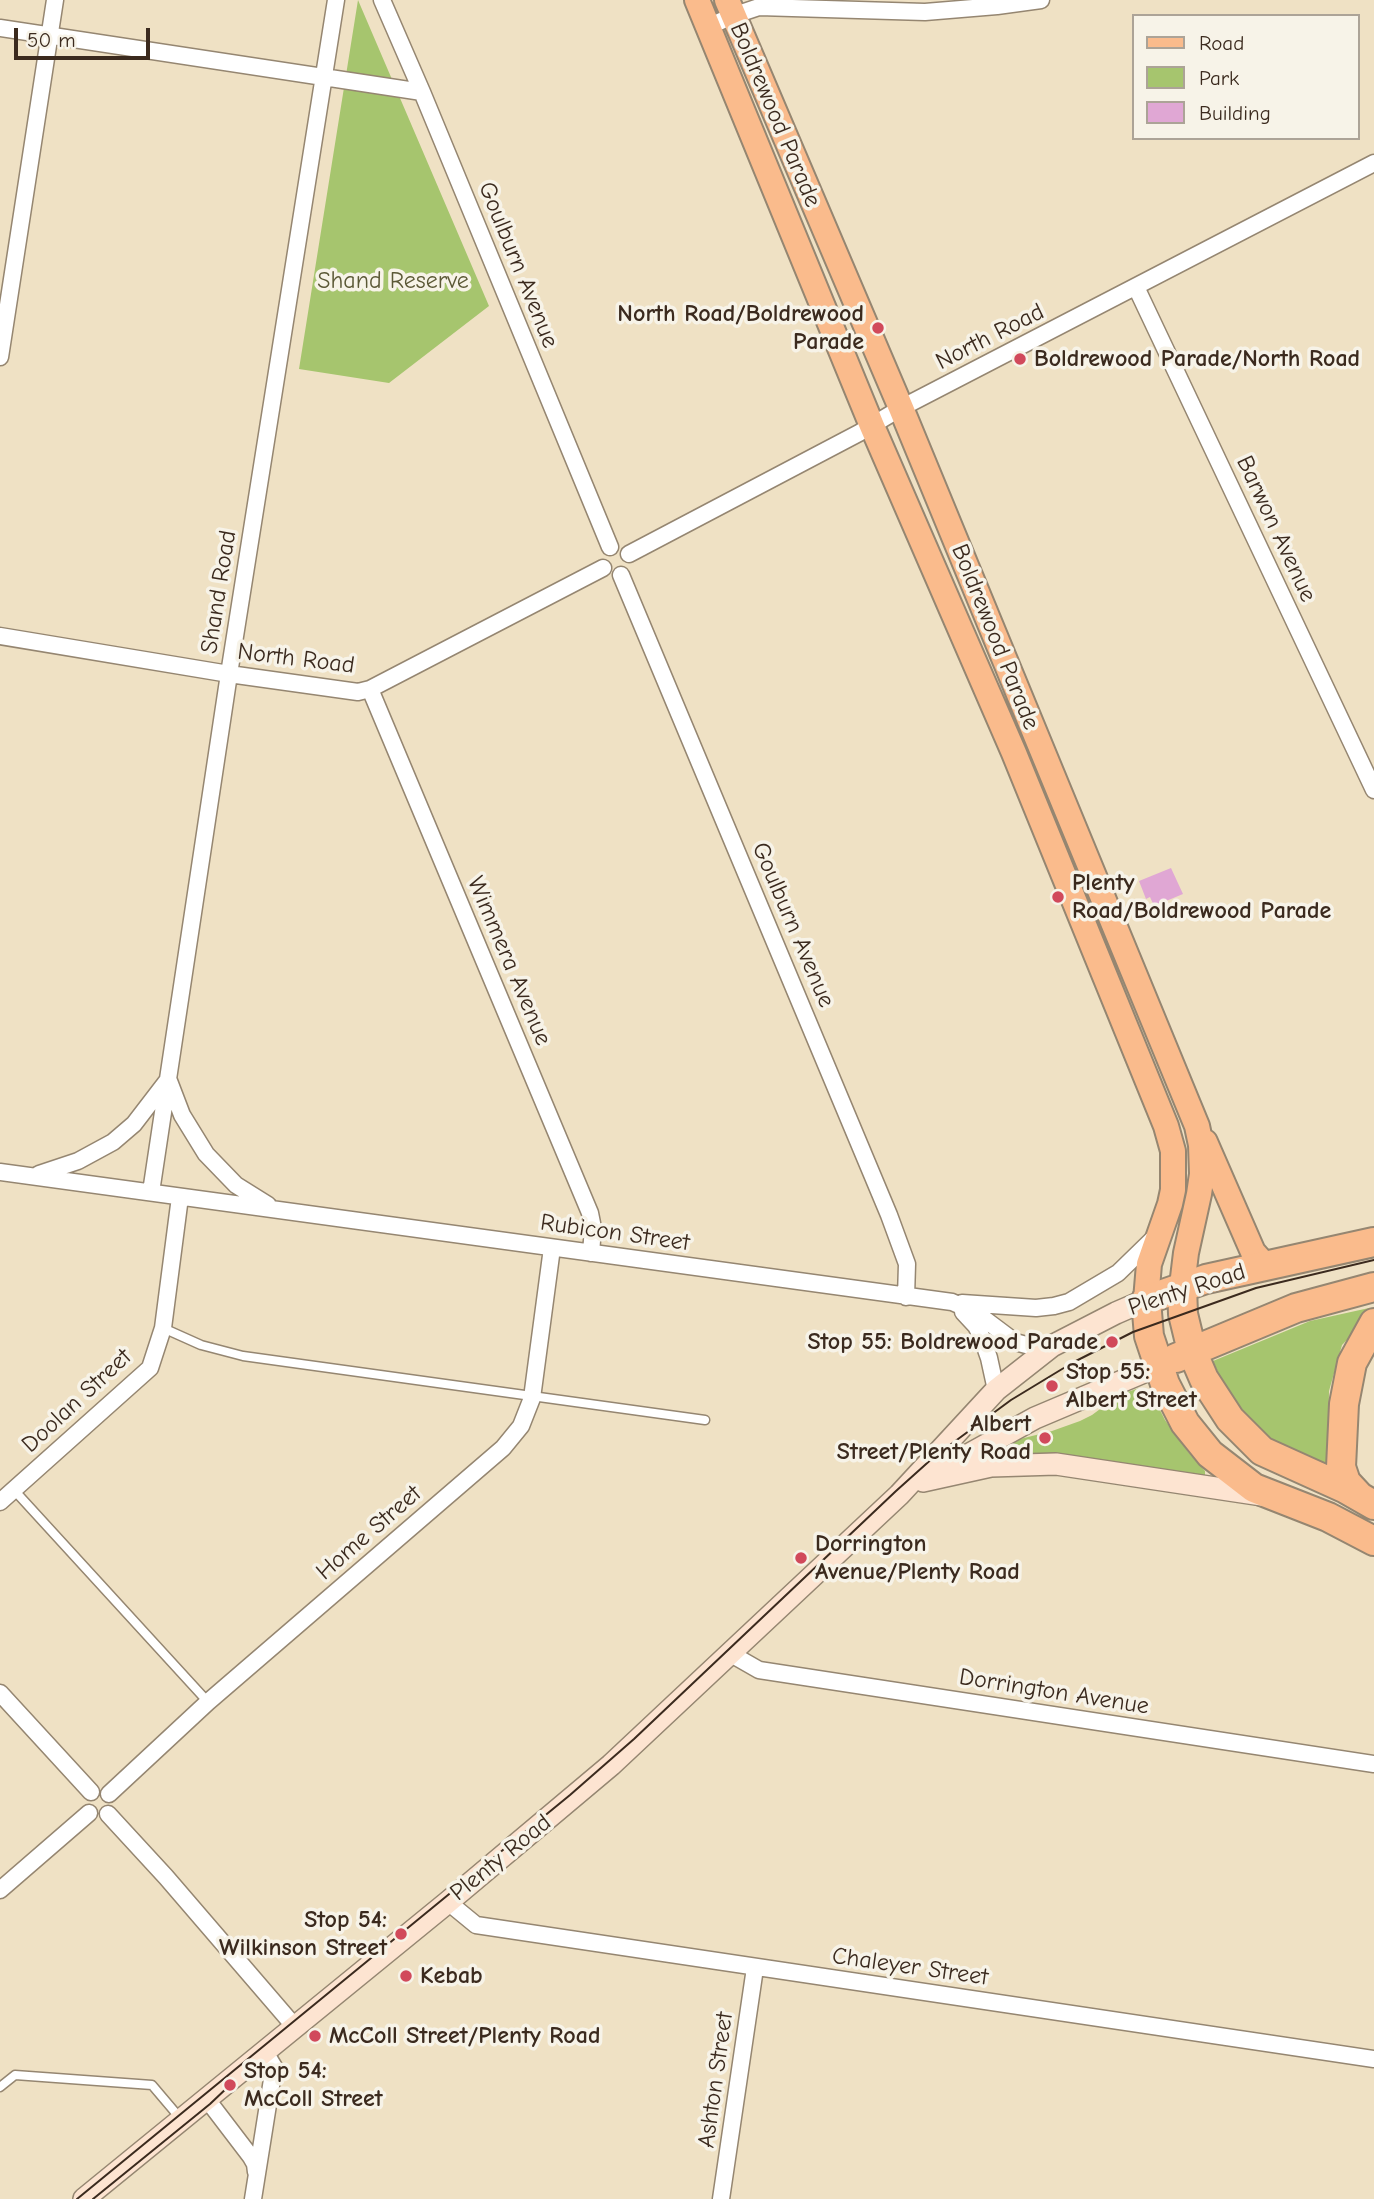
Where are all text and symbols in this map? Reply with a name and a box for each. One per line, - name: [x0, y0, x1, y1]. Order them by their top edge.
- scale bar: [18, 14, 154, 58]
- legend: [1132, 14, 1360, 140]
- street label: Boldrewood Parade: [723, 18, 827, 212]
- text: 50 m: [27, 28, 76, 52]
- text: Road: [1199, 31, 1244, 55]
- text: Park: [1199, 66, 1239, 90]
- text: Building: [1199, 101, 1271, 125]
- street label: Goulburn Avenue: [472, 178, 564, 352]
- park label: Shand Reserve: [317, 267, 469, 295]
- street label: North Road: [931, 297, 1049, 377]
- place label: North Road/Boldrewood Parade: [617, 300, 864, 356]
- marker: North Road/Boldrewood Parade: [870, 320, 886, 336]
- place label: Boldrewood Parade/North Road: [1034, 345, 1360, 373]
- marker: Boldrewood Parade/North Road: [1012, 351, 1028, 367]
- street label: Barwon Avenue: [1230, 451, 1322, 607]
- street label: Shand Road: [195, 528, 243, 656]
- street label: Boldrewood Parade: [945, 540, 1045, 734]
- street label: North Road: [236, 638, 356, 680]
- street label: Goulburn Avenue: [745, 838, 841, 1012]
- place label: Plenty Road/Boldrewood Parade: [1072, 869, 1331, 925]
- street label: Wimmera Avenue: [460, 872, 558, 1050]
- marker: Plenty Road/Boldrewood Parade: [1050, 889, 1066, 905]
- street label: Rubicon Street: [538, 1208, 692, 1258]
- street label: Plenty Road: [1125, 1258, 1249, 1322]
- place label: Stop 55: Boldrewood Parade: [807, 1328, 1098, 1356]
- marker: Stop 55: Boldrewood Parade: [1104, 1334, 1120, 1350]
- street label: Doolan Street: [16, 1343, 138, 1459]
- place label: Stop 55: Albert Street: [1066, 1358, 1197, 1414]
- marker: Stop 55: Albert Street: [1044, 1378, 1060, 1394]
- place label: Albert Street/Plenty Road: [837, 1410, 1031, 1466]
- marker: Albert Street/Plenty Road: [1037, 1430, 1053, 1446]
- street label: Home Street: [310, 1479, 428, 1587]
- place label: Dorrington Avenue/Plenty Road: [815, 1530, 1020, 1586]
- marker: Dorrington Avenue/Plenty Road: [793, 1550, 809, 1566]
- street label: Dorrington Avenue: [957, 1663, 1151, 1721]
- street label: Plenty Road: [445, 1809, 557, 1907]
- place label: Stop 54: Wilkinson Street: [219, 1906, 387, 1962]
- marker: Stop 54: Wilkinson Street: [393, 1926, 409, 1942]
- street label: Chaleyer Street: [830, 1942, 990, 1992]
- place label: Kebab: [420, 1962, 483, 1990]
- marker: Kebab: [398, 1968, 414, 1984]
- street label: Ashton Street: [692, 2010, 740, 2150]
- place label: McColl Street/Plenty Road: [329, 2022, 600, 2050]
- marker: McColl Street/Plenty Road: [307, 2028, 323, 2044]
- place label: Stop 54: McColl Street: [244, 2057, 383, 2113]
- marker: Stop 54: McColl Street: [222, 2077, 238, 2093]

